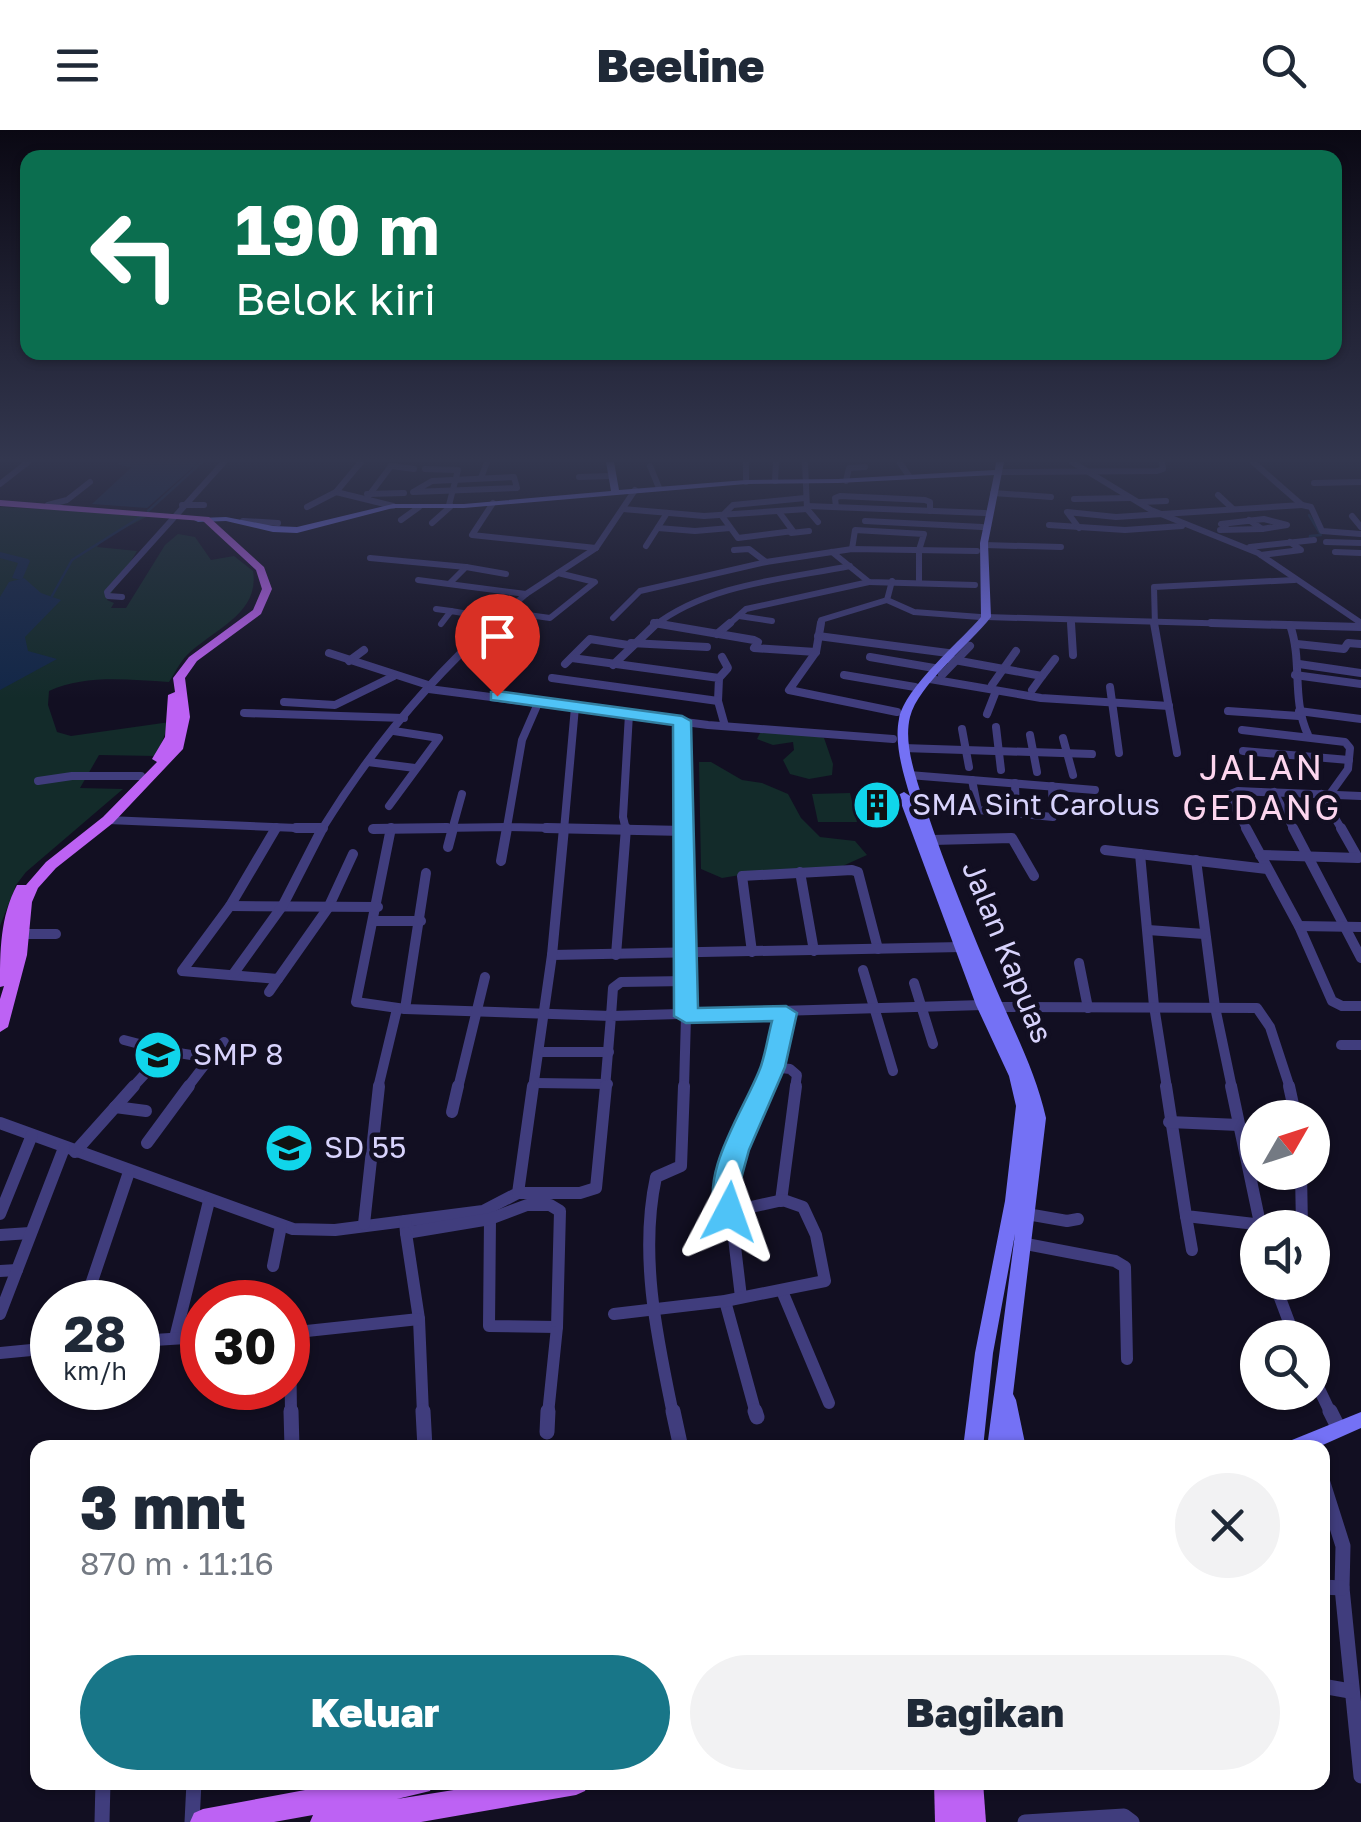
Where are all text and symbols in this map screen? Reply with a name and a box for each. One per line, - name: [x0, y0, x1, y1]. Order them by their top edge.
- icon: menu: [50, 38, 105, 93]
- text: Beeline: [596, 38, 765, 92]
- icon: search: [1256, 38, 1311, 93]
- text: 190 m: [235, 186, 440, 270]
- icon: left: [70, 190, 200, 320]
- text: Belok kiri: [235, 271, 436, 325]
- pin: [455, 594, 540, 697]
- icon: arrive: [470, 609, 525, 664]
- district label: JALAN GEDANG: [1182, 746, 1342, 828]
- building icon: SMA Sint Carolus: [851, 779, 903, 831]
- place label: SMA Sint Carolus: [912, 786, 1160, 822]
- street label: Jalan Kapuas: [955, 855, 1061, 1048]
- school or university icon: SMP 8: [132, 1029, 184, 1081]
- place label: SMP 8: [193, 1036, 283, 1072]
- north arrow: [1240, 1100, 1330, 1190]
- map controls: [1240, 1100, 1330, 1410]
- school or university icon: SD 55: [263, 1122, 315, 1174]
- place label: SD 55: [324, 1129, 407, 1165]
- position arrow: [677, 1160, 781, 1264]
- button: sound: [1240, 1210, 1330, 1300]
- speed limit sign: 30: [180, 1280, 310, 1410]
- text: 28: [64, 1303, 126, 1363]
- button: search: [1240, 1320, 1330, 1410]
- text: km/h: [63, 1355, 127, 1386]
- text: 3 mnt: [80, 1470, 246, 1542]
- button: close: [1175, 1473, 1280, 1578]
- text: 870 m · 11:16: [80, 1544, 274, 1582]
- button: Keluar: [80, 1655, 670, 1770]
- button: Bagikan: [690, 1655, 1280, 1770]

